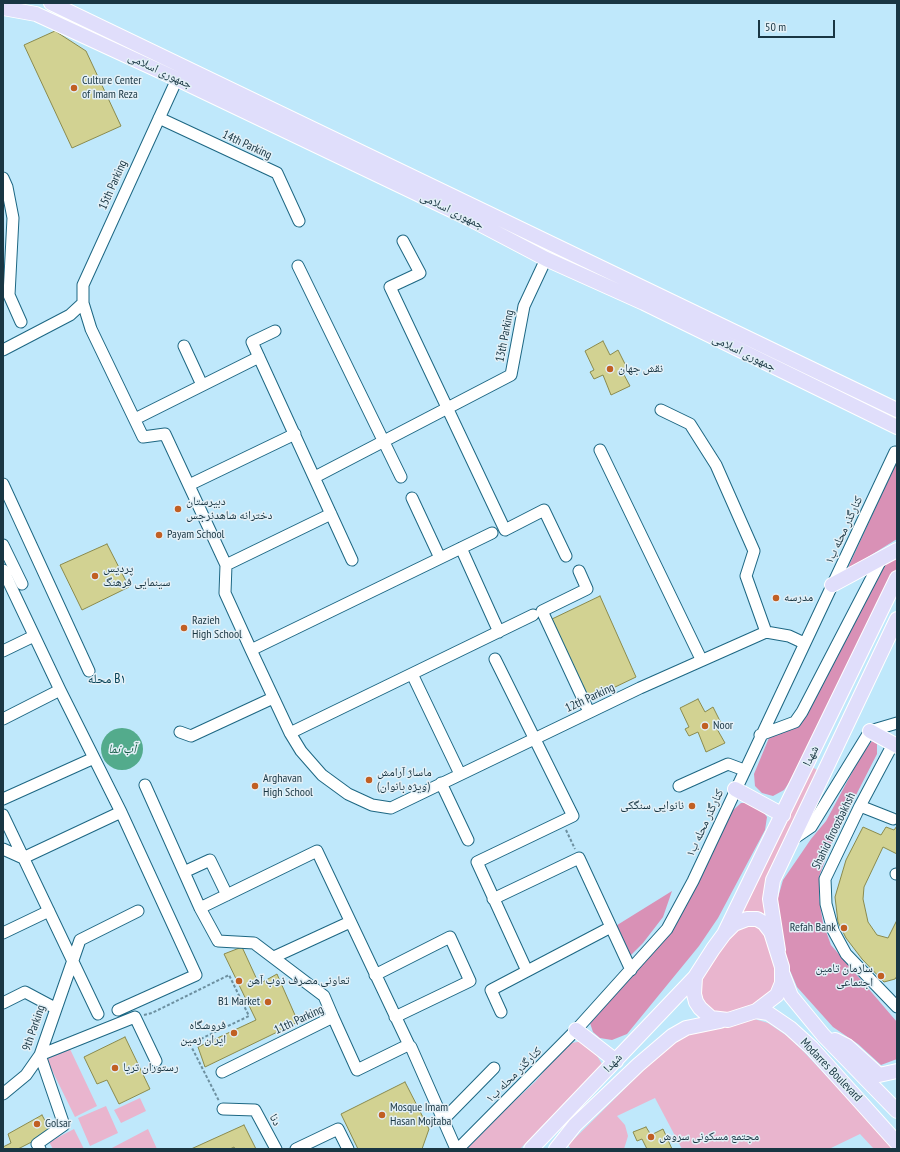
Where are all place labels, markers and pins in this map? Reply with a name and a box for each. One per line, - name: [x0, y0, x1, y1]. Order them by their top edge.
- place label: Culture Center of Imam Reza: [82, 74, 141, 102]
- marker: Culture Center of Imam Reza: [69, 83, 79, 93]
- place label: نقش جهان: [618, 362, 663, 376]
- marker: نقش جهان: [605, 364, 615, 374]
- place label: دبیرستان دخترانه شاهدنرجس: [186, 495, 273, 523]
- marker: دبیرستان دخترانه شاهدنرجس: [173, 504, 183, 514]
- place label: Payam School: [167, 528, 224, 542]
- marker: Payam School: [154, 530, 164, 540]
- place label: پردیس سینمایی فرهنگ: [103, 562, 170, 590]
- marker: پردیس سینمایی فرهنگ: [90, 571, 100, 581]
- place label: مدرسه: [784, 591, 813, 605]
- marker: مدرسه: [771, 593, 781, 603]
- place label: Razieh High School: [192, 614, 242, 642]
- marker: Razieh High School: [179, 623, 189, 633]
- place label: Noor: [713, 719, 733, 733]
- marker: Noor: [700, 721, 710, 731]
- place label: ماساژ آرامش (ویژه بانوان): [377, 766, 432, 794]
- place label: Arghavan High School: [263, 772, 313, 800]
- marker: ماساژ آرامش (ویژه بانوان): [364, 775, 374, 785]
- marker: Arghavan High School: [250, 781, 260, 791]
- place label: نانوایی سنگکی: [620, 799, 684, 813]
- marker: نانوایی سنگکی: [687, 801, 697, 811]
- place label: Refah Bank: [790, 921, 836, 935]
- marker: Refah Bank: [839, 923, 849, 933]
- place label: سازمان تامین اجتماعی: [815, 962, 873, 990]
- marker: سازمان تامین اجتماعی: [876, 971, 886, 981]
- place label: تعاونی مصرف ذوب آهن: [247, 974, 350, 988]
- marker: تعاونی مصرف ذوب آهن: [234, 976, 244, 986]
- place label: B1 Market: [218, 995, 260, 1009]
- marker: B1 Market: [263, 997, 273, 1007]
- place label: فروشگاه ایران زمین: [180, 1019, 226, 1047]
- marker: فروشگاه ایران زمین: [229, 1028, 239, 1038]
- place label: رستوران تریا: [123, 1061, 179, 1075]
- marker: رستوران تریا: [110, 1063, 120, 1073]
- place label: Mosque Imam Hasan Mojtaba: [390, 1101, 451, 1129]
- marker: Mosque Imam Hasan Mojtaba: [377, 1110, 387, 1120]
- place label: Golsar: [45, 1117, 71, 1131]
- marker: Golsar: [32, 1119, 42, 1129]
- place label: مجتمع مسکونی سروش: [659, 1130, 759, 1144]
- marker: مجتمع مسکونی سروش: [646, 1132, 656, 1142]

